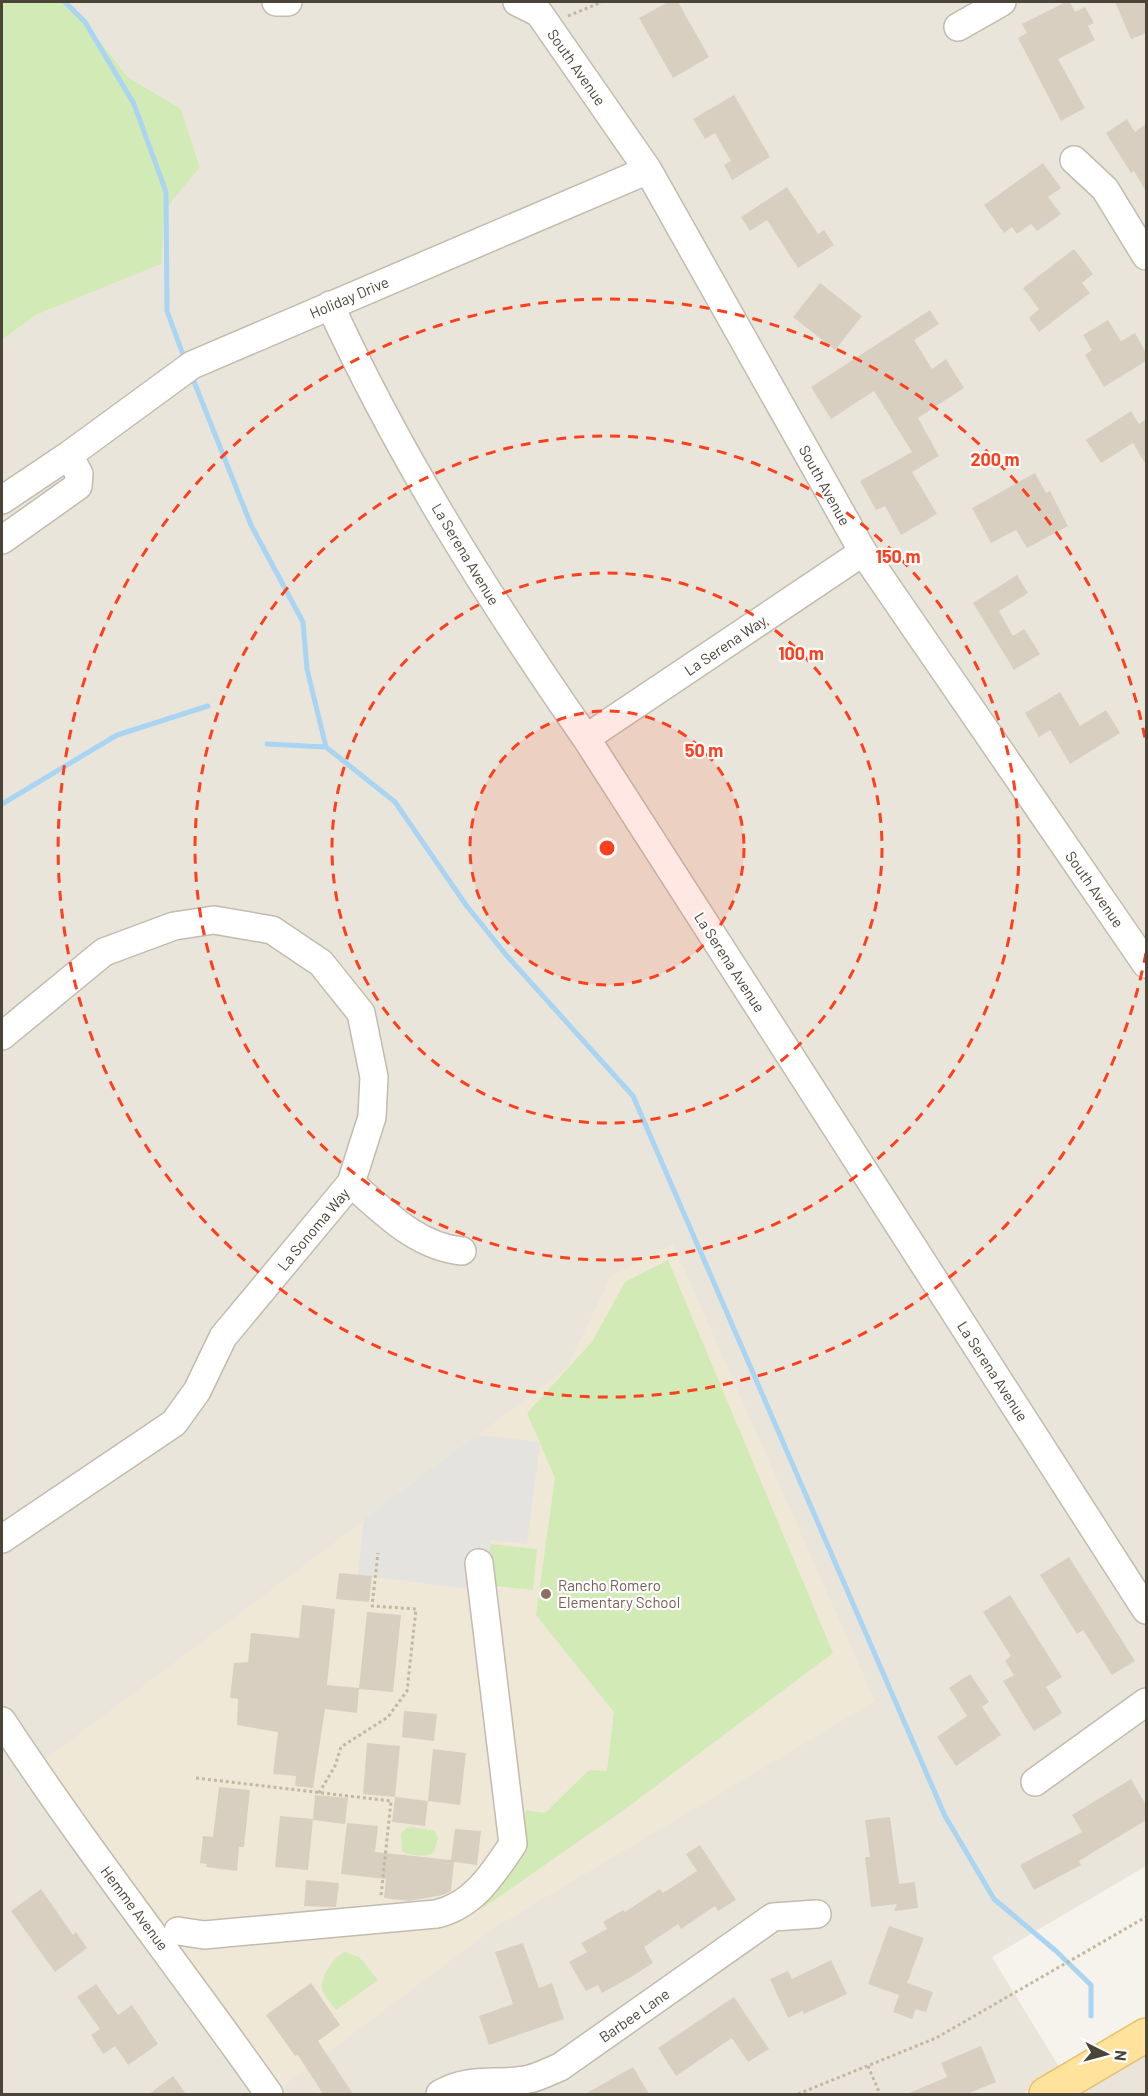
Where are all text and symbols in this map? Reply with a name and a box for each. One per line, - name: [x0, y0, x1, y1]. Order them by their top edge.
- street label: South Avenue: [544, 25, 610, 109]
- street label: Holiday Drive: [307, 272, 391, 322]
- street label: South Avenue: [796, 442, 854, 528]
- text: 200 m: [970, 448, 1020, 470]
- street label: La Serena Avenue: [428, 500, 504, 608]
- text: 150 m: [876, 545, 920, 567]
- street label: La Serena Way: [681, 611, 769, 679]
- text: 100 m: [778, 642, 824, 664]
- text: 50 m: [685, 739, 723, 761]
- centre of rings: [597, 838, 617, 858]
- street label: South Avenue: [1062, 847, 1128, 931]
- street label: La Serena Avenue: [691, 909, 769, 1015]
- street label: La Sonoma Way: [273, 1184, 353, 1274]
- street label: La Serena Avenue: [954, 1318, 1032, 1424]
- place label: Rancho Romero Elementary School: [558, 1576, 680, 1611]
- marker: Rancho Romero Elementary School: [539, 1587, 553, 1601]
- street label: Hemme Avenue: [97, 1862, 173, 1954]
- street label: Barbee Lane: [595, 1984, 673, 2046]
- north arrow: [1076, 2024, 1136, 2084]
- text: N: [1111, 2049, 1131, 2062]

